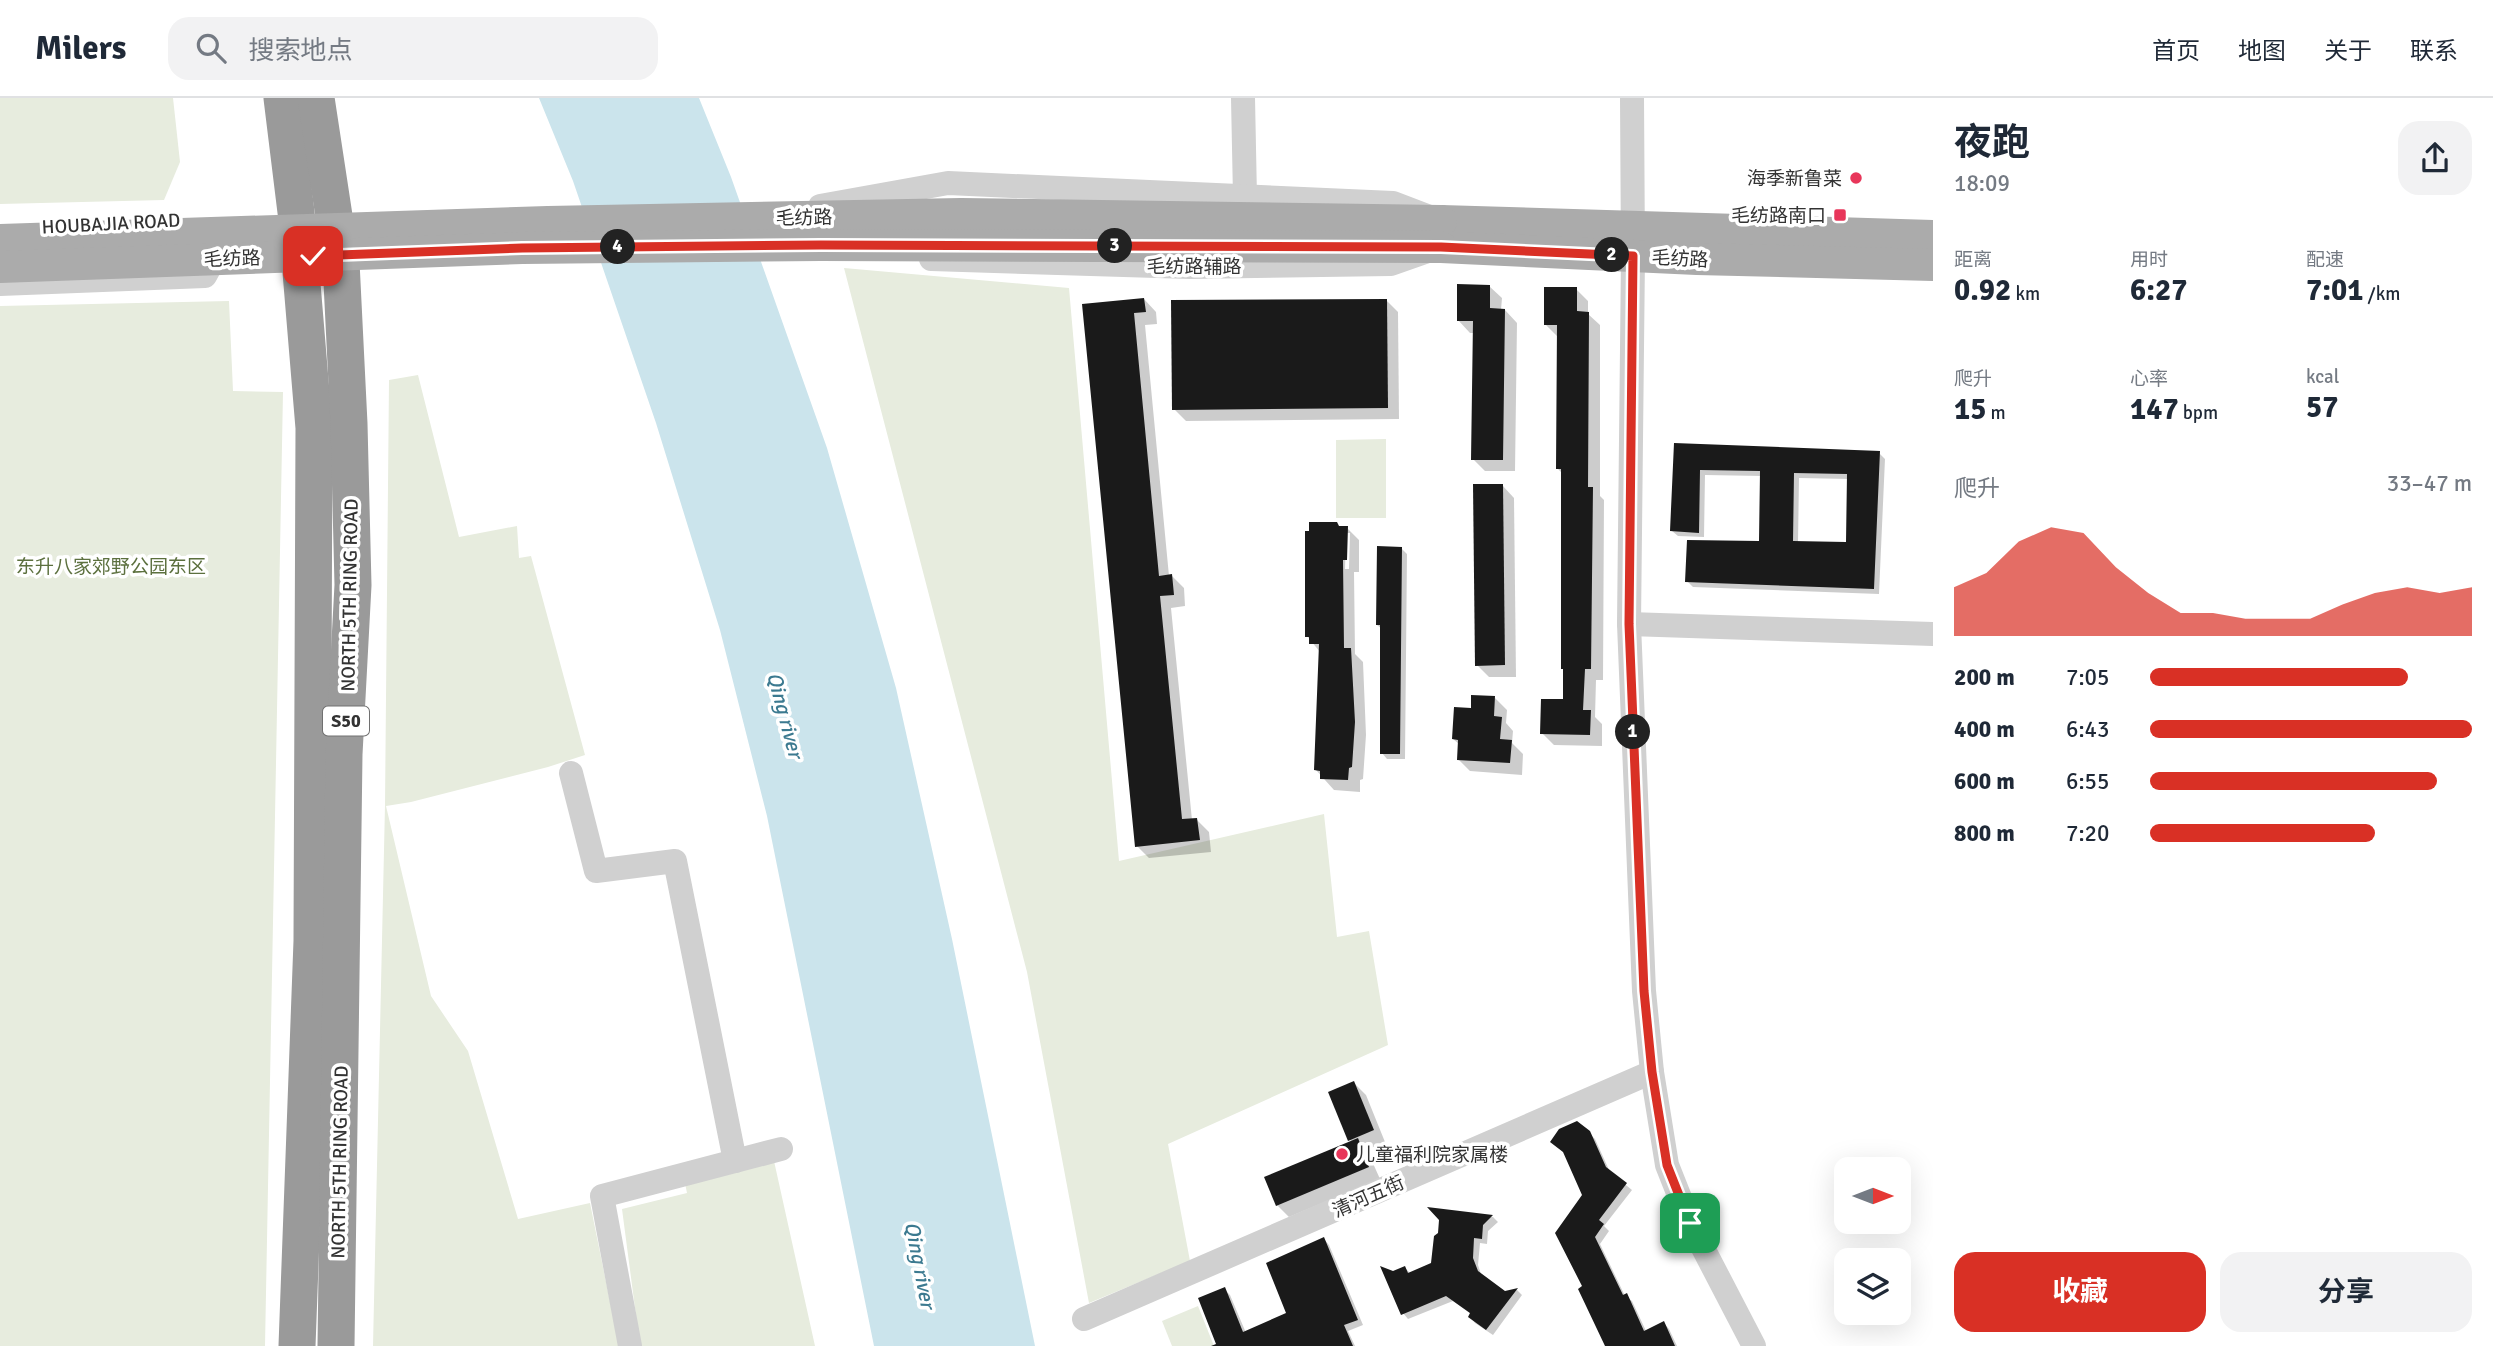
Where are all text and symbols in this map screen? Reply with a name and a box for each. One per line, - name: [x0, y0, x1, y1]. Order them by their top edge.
- search box: [168, 17, 658, 80]
- text: Milers: [35, 28, 126, 69]
- icon: search: [192, 29, 230, 67]
- text: 搜索地点: [248, 35, 352, 67]
- text: 首页: [2152, 36, 2200, 66]
- text: 地图: [2238, 36, 2286, 66]
- text: 关于: [2324, 36, 2372, 66]
- text: 联系: [2410, 36, 2458, 66]
- text: 夜跑: [1954, 119, 2030, 166]
- button: share: [2398, 121, 2472, 195]
- place label: 海季新鲁菜: [1747, 167, 1842, 191]
- text: 18:09: [1954, 169, 2010, 198]
- marker: 海季新鲁菜: [1848, 170, 1864, 186]
- place label: 毛纺路南口: [1731, 204, 1826, 228]
- street label: 毛纺路: [775, 206, 833, 230]
- marker: 毛纺路南口: [1832, 207, 1848, 223]
- street label: HOUBAJIA ROAD: [41, 208, 181, 240]
- pin: [283, 226, 343, 286]
- pin: 3: [1098, 228, 1132, 264]
- pin: 4: [600, 230, 636, 264]
- text: 3: [1109, 233, 1120, 257]
- text: 4: [612, 234, 623, 258]
- icon: check: [294, 237, 332, 275]
- pin: 2: [1594, 238, 1630, 272]
- text: 2: [1606, 242, 1617, 266]
- street label: 毛纺路: [203, 246, 261, 272]
- street label: 毛纺路: [1651, 246, 1709, 272]
- text: 距离: [1954, 248, 1992, 272]
- text: 用时: [2130, 248, 2168, 272]
- text: 配速: [2306, 248, 2344, 272]
- street label: 毛纺路辅路: [1146, 255, 1242, 279]
- text: 0.92: [1954, 272, 2011, 309]
- text: 6:27: [2130, 272, 2187, 309]
- text: 7:01: [2306, 272, 2363, 309]
- text: km: [2011, 282, 2040, 306]
- text: /km: [2363, 282, 2400, 306]
- text: kcal: [2306, 365, 2339, 389]
- text: 爬升: [1954, 367, 1992, 391]
- text: 心率: [2130, 367, 2168, 391]
- text: 57: [2306, 389, 2338, 426]
- text: 15: [1954, 391, 1986, 428]
- text: 147: [2130, 391, 2179, 428]
- text: m: [1986, 401, 2006, 425]
- text: bpm: [2179, 401, 2218, 425]
- text: 33–47 m: [2387, 469, 2472, 498]
- text: 爬升: [1954, 474, 2000, 503]
- street label: NORTH 5TH RING ROAD: [336, 498, 364, 692]
- park label: 东升八家郊野公园东区: [16, 555, 206, 579]
- text: 200 m: [1954, 663, 2015, 692]
- text: 7:05: [2066, 663, 2109, 692]
- water label: Qing river: [761, 669, 810, 764]
- road number: S50: [323, 706, 369, 736]
- pin: 1: [1616, 714, 1650, 750]
- text: 400 m: [1954, 715, 2015, 744]
- text: 6:43: [2066, 715, 2109, 744]
- text: 1: [1627, 719, 1638, 743]
- text: 600 m: [1954, 767, 2015, 796]
- text: 6:55: [2066, 767, 2109, 796]
- text: 800 m: [1954, 819, 2015, 848]
- text: 7:20: [2066, 819, 2109, 848]
- street label: NORTH 5TH RING ROAD: [326, 1065, 354, 1259]
- place label: 儿童福利院家属楼: [1356, 1143, 1508, 1167]
- marker: 儿童福利院家属楼: [1334, 1146, 1350, 1162]
- north arrow: [1834, 1157, 1911, 1234]
- map controls: [1834, 1157, 1911, 1325]
- street label: 清河五街: [1329, 1170, 1408, 1223]
- pin: [1660, 1193, 1720, 1253]
- icon: arrive: [1671, 1204, 1709, 1242]
- water label: Qing river: [899, 1219, 942, 1314]
- button: layers: [1834, 1248, 1911, 1325]
- button: 收藏: [1954, 1252, 2206, 1332]
- button: 分享: [2220, 1252, 2472, 1332]

